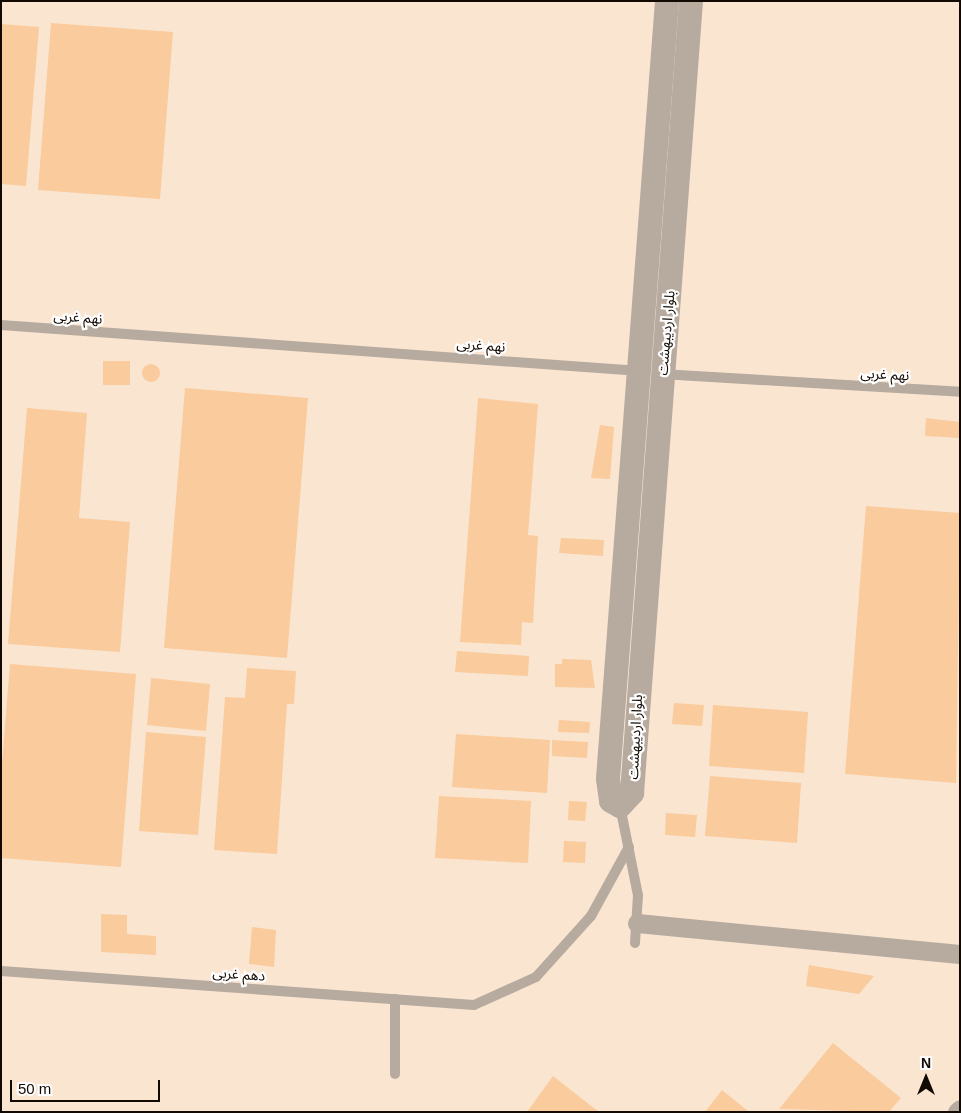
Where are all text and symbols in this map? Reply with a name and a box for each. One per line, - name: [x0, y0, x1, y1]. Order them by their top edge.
- street label: بلوار اردیبهشت: [654, 290, 678, 376]
- street label: نهم غربی: [53, 307, 103, 327]
- street label: نهم غربی: [456, 335, 506, 355]
- street label: نهم غربی: [860, 364, 910, 384]
- street label: بلوار اردیبهشت: [624, 694, 646, 780]
- street label: دهم غربی: [212, 964, 266, 984]
- north arrow: [901, 1053, 951, 1103]
- text: N: [921, 1055, 931, 1071]
- scale bar: [12, 1070, 162, 1102]
- text: 50 m: [18, 1080, 51, 1097]

